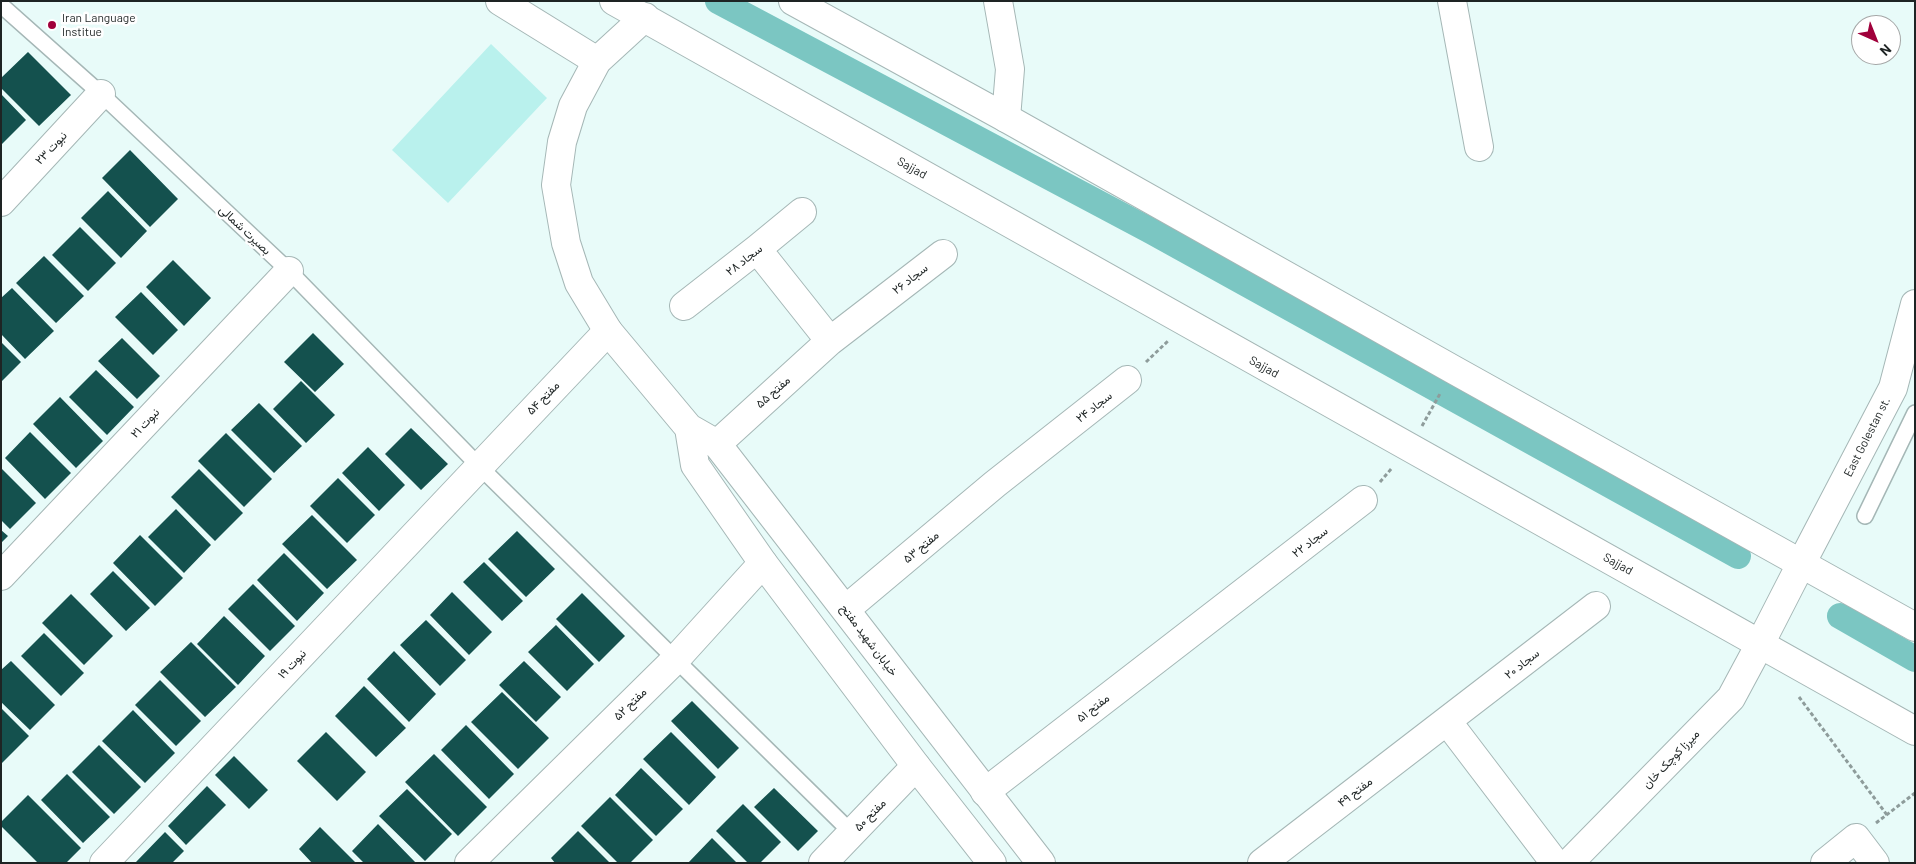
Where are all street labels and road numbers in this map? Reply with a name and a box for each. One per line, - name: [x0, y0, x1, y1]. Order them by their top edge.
- street label: نبوت ۲۳: [32, 128, 70, 168]
- street label: Sajjad: [895, 154, 929, 182]
- street label: بصیرت شمالی: [216, 202, 274, 258]
- street label: سجاد ۲۸: [723, 241, 765, 279]
- street label: سجاد ۲۶: [889, 261, 931, 297]
- street label: Sajjad: [1247, 353, 1281, 381]
- street label: مفتح ۵۵: [753, 373, 793, 411]
- street label: مفتح ۵۴: [523, 378, 563, 418]
- street label: سجاد ۲۴: [1073, 388, 1115, 426]
- street label: East Golestan st.: [1841, 395, 1893, 479]
- street label: نبوت ۲۱: [128, 405, 162, 441]
- street label: سجاد ۲۲: [1289, 524, 1331, 560]
- street label: مفتح ۵۳: [900, 528, 942, 566]
- street label: Sajjad: [1601, 550, 1635, 578]
- street label: خیابان شهید مفتح: [837, 601, 901, 679]
- street label: نبوت ۱۹: [275, 646, 309, 682]
- street label: سجاد ۲۰: [1502, 646, 1542, 682]
- street label: مفتح ۵۲: [610, 685, 650, 723]
- street label: مفتح ۵۱: [1074, 691, 1112, 725]
- street label: میرزا کوچک خان: [1639, 727, 1703, 791]
- street label: مفتح ۴۹: [1335, 774, 1375, 810]
- street label: مفتح ۵۰: [851, 796, 889, 834]

